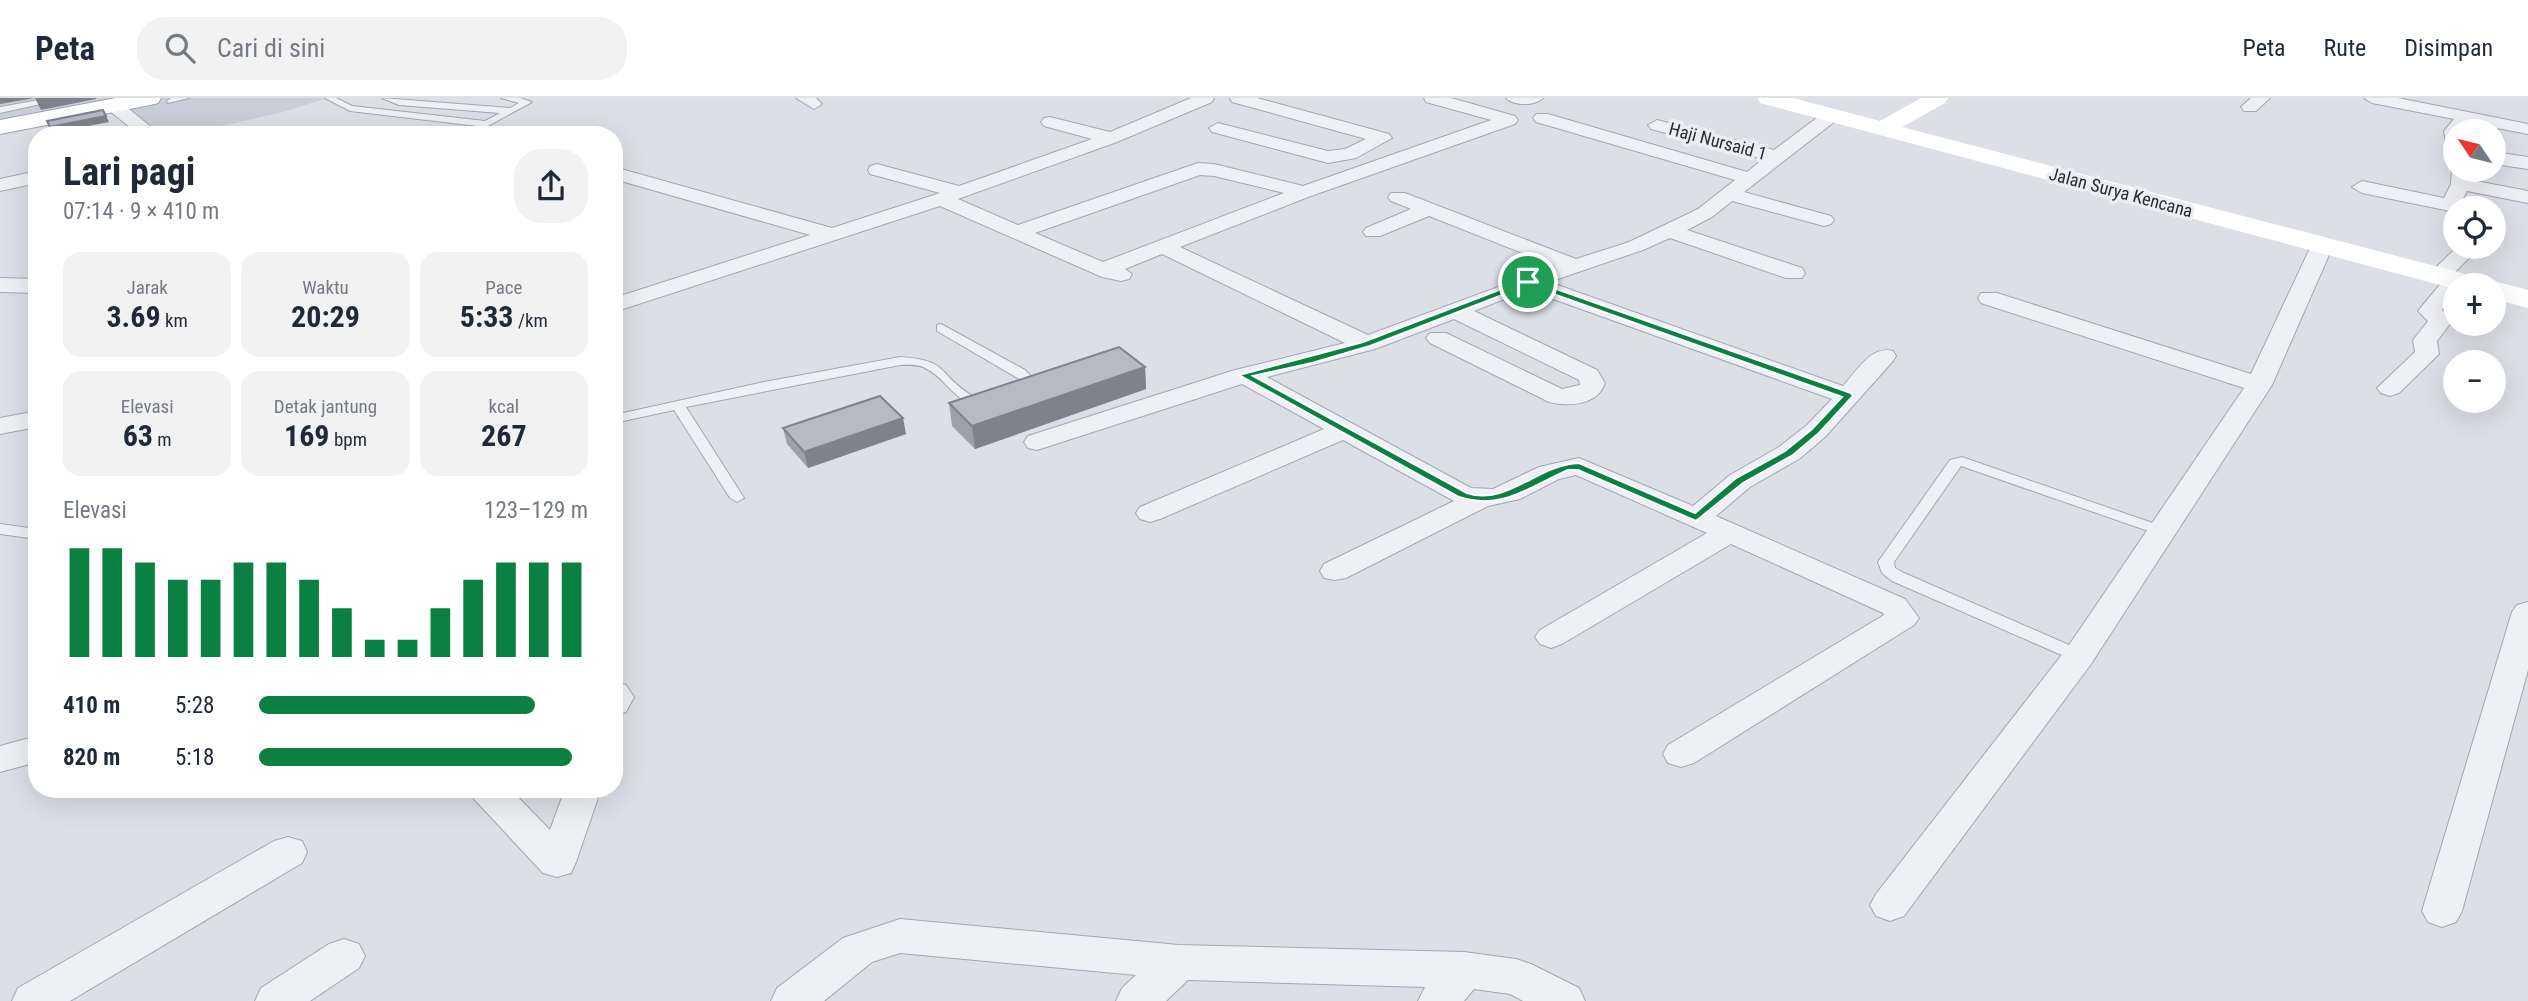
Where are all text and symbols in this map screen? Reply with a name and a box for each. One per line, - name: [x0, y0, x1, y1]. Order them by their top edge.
- search box: [137, 17, 627, 80]
- text: Peta: [35, 29, 95, 68]
- icon: search: [161, 29, 199, 67]
- text: Cari di sini: [217, 33, 325, 63]
- text: Peta: [2243, 34, 2286, 62]
- text: Rute: [2324, 34, 2366, 62]
- text: Disimpan: [2404, 34, 2493, 62]
- street label: Haji Nursaid 1: [1667, 118, 1769, 164]
- north arrow: [2443, 119, 2506, 182]
- map controls: [2443, 119, 2506, 413]
- button: share: [514, 149, 588, 223]
- text: Lari pagi: [63, 150, 195, 194]
- street label: Jalan Surya Kencana: [2047, 163, 2195, 221]
- button: locate: [2443, 196, 2506, 259]
- text: 07:14 · 9 × 410 m: [63, 198, 219, 225]
- pin: [1498, 252, 1558, 312]
- icon: arrive: [1509, 263, 1547, 301]
- button: +: [2443, 273, 2506, 336]
- text: Jarak: [126, 276, 168, 299]
- text: Waktu: [302, 276, 349, 299]
- text: Pace: [485, 276, 522, 299]
- text: 3.69: [106, 299, 161, 334]
- text: 20:29: [291, 299, 360, 334]
- text: 5:33: [460, 299, 514, 334]
- text: km: [161, 309, 188, 332]
- text: /km: [514, 309, 548, 332]
- button: −: [2443, 350, 2506, 413]
- text: Elevasi: [121, 395, 174, 418]
- text: Detak jantung: [274, 395, 377, 418]
- text: kcal: [489, 395, 519, 418]
- text: 63: [123, 418, 153, 453]
- text: 169: [284, 418, 330, 453]
- text: 267: [481, 418, 527, 453]
- text: m: [153, 428, 172, 451]
- text: bpm: [330, 428, 367, 451]
- text: Elevasi: [63, 497, 127, 524]
- text: 123–129 m: [484, 497, 588, 524]
- text: 410 m: [63, 692, 120, 719]
- text: 5:28: [175, 692, 214, 719]
- text: 820 m: [63, 744, 120, 771]
- text: 5:18: [175, 744, 214, 771]

